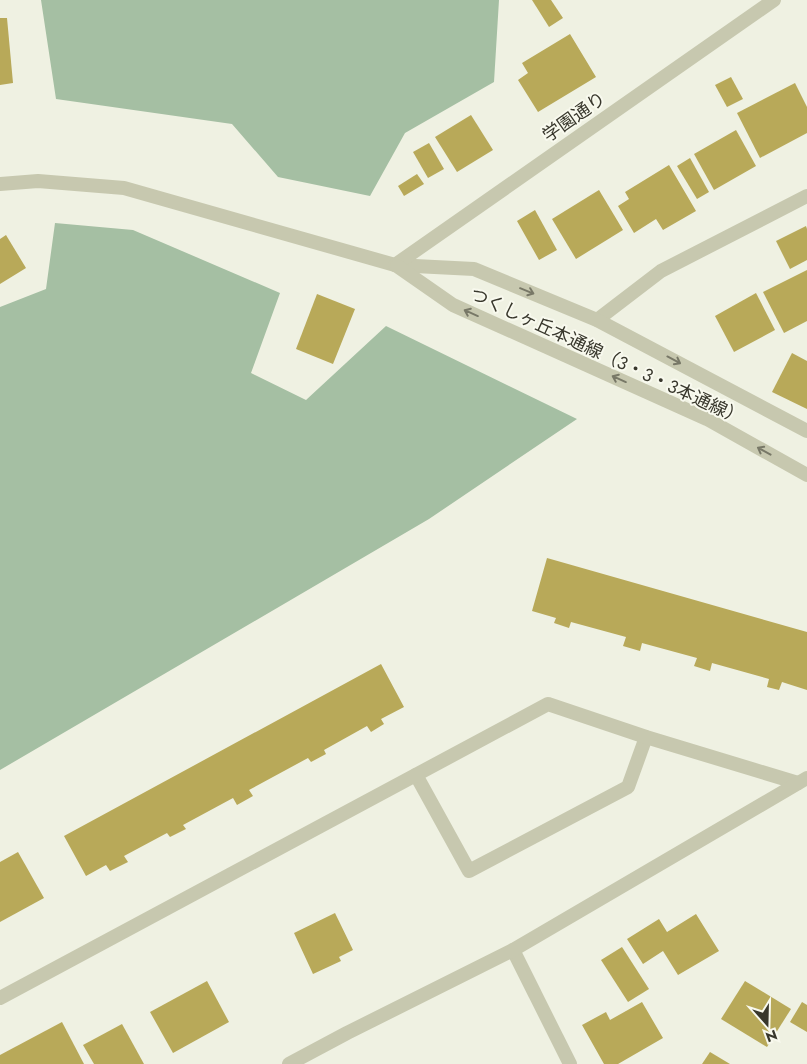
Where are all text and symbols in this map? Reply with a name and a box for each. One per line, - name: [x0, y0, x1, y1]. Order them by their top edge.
- street label: 学園通り: [537, 86, 611, 148]
- street label: つくしヶ丘本通線（3・3・3本通線）: [466, 281, 748, 431]
- one-way arrow: [519, 286, 534, 296]
- one-way arrow: [464, 307, 479, 317]
- one-way arrow: [666, 356, 680, 366]
- one-way arrow: [612, 374, 627, 384]
- one-way arrow: [757, 446, 772, 456]
- north arrow: [742, 999, 792, 1049]
- text: N: [763, 1025, 780, 1048]

